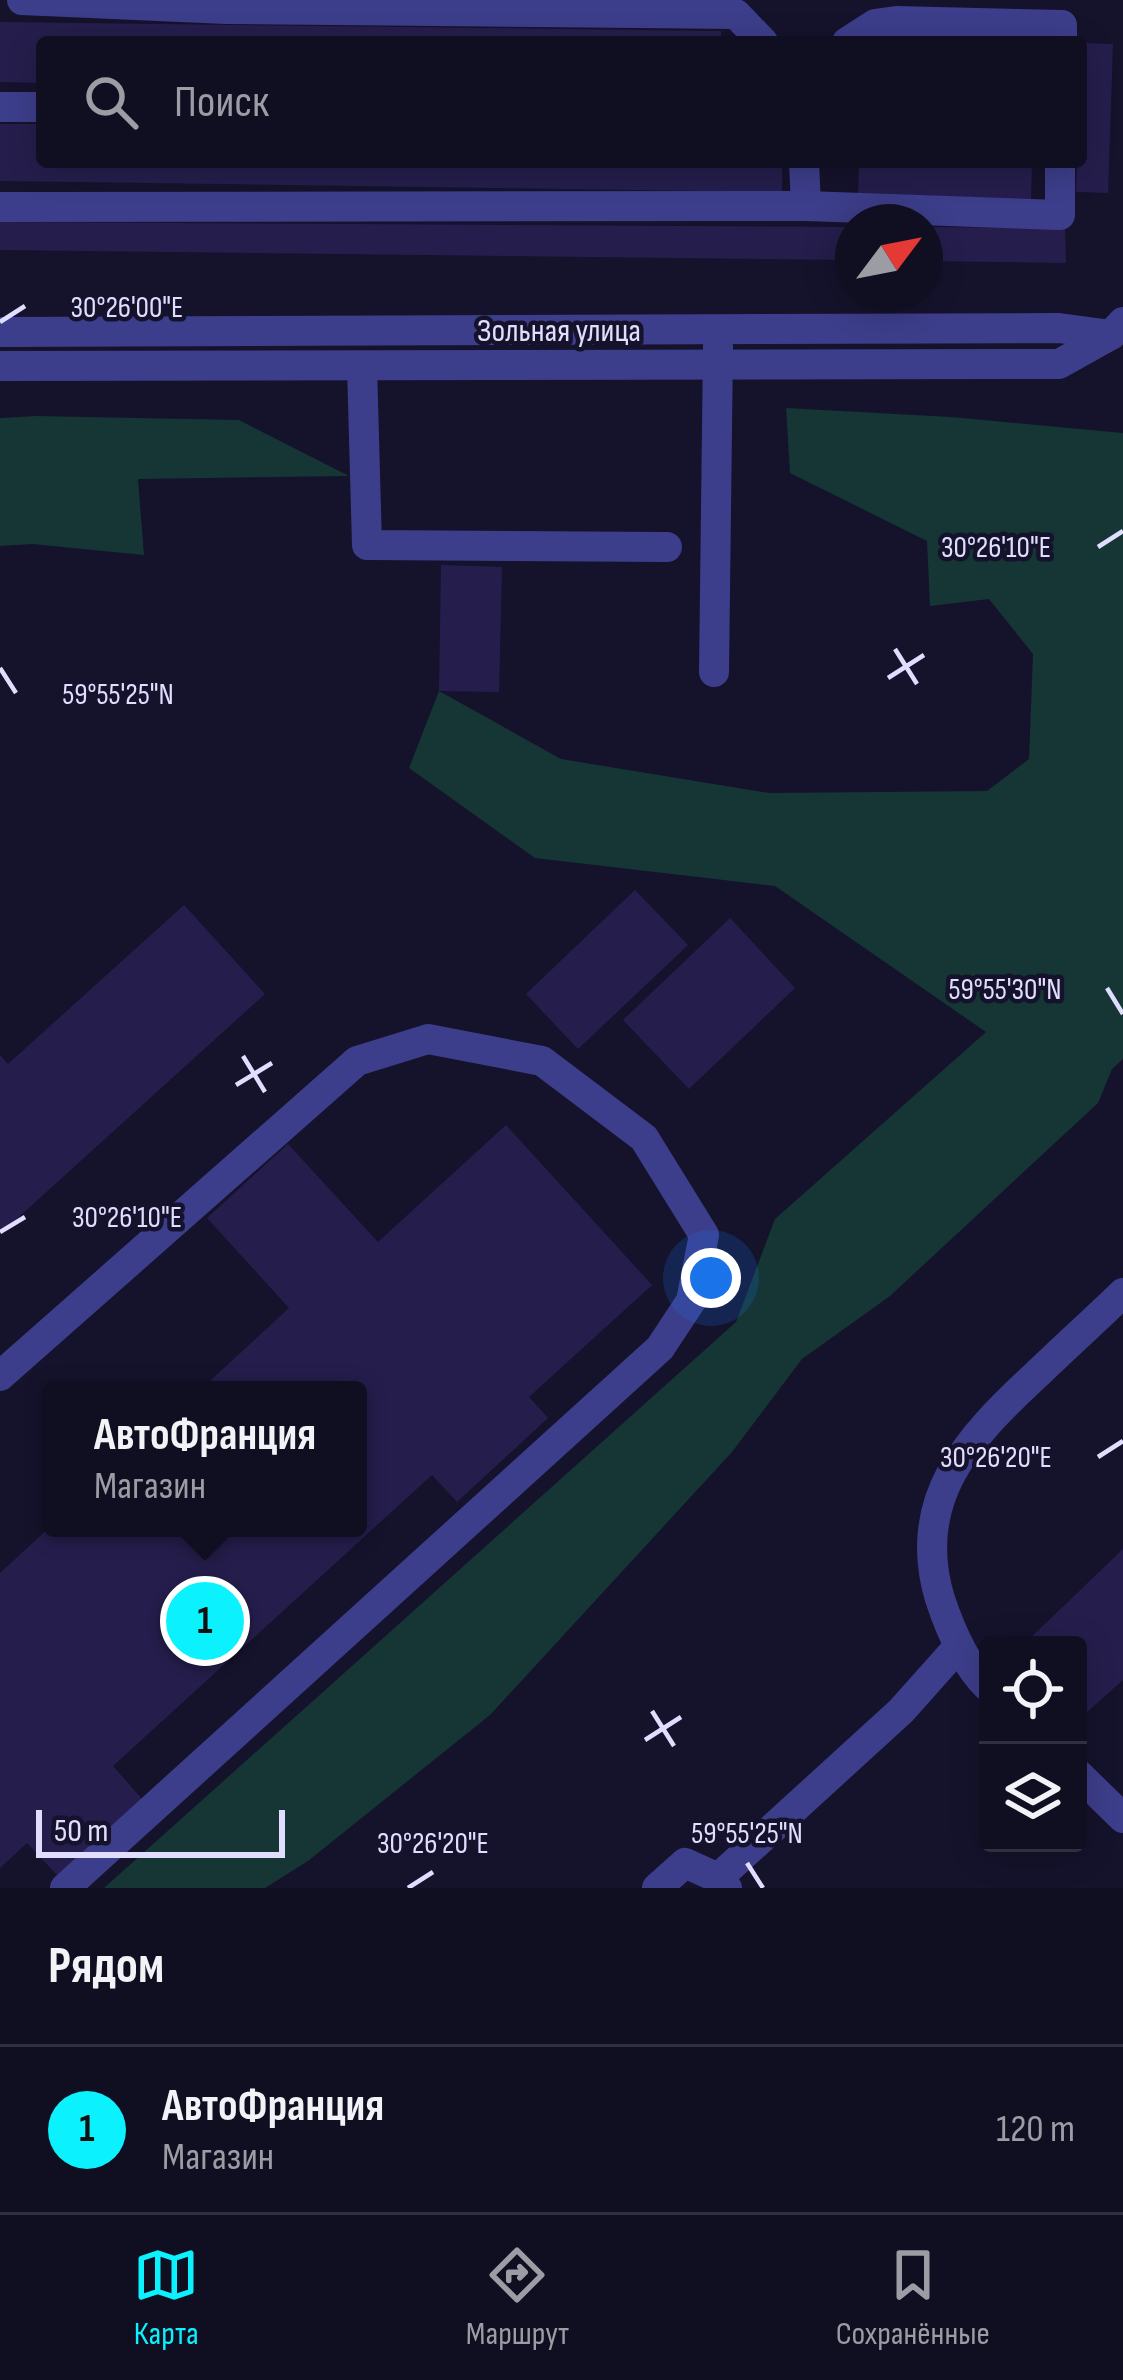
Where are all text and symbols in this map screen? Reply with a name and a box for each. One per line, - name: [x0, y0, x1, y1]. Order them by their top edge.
- search box: [36, 36, 1087, 168]
- icon: search: [78, 69, 144, 135]
- text: Поиск: [174, 75, 269, 130]
- north arrow: [835, 204, 943, 312]
- text: 30°26'00"E: [71, 290, 183, 326]
- street label: Зольная улица: [477, 311, 641, 351]
- text: 30°26'10"E: [941, 530, 1051, 566]
- text: 59°55'25"N: [62, 677, 174, 713]
- text: 59°55'30"N: [948, 972, 1062, 1008]
- text: 30°26'10"E: [72, 1200, 182, 1236]
- your location: [681, 1248, 741, 1308]
- popup: [43, 1381, 367, 1537]
- text: АвтоФранция: [94, 1408, 316, 1463]
- text: 30°26'20"E: [940, 1440, 1052, 1476]
- text: Магазин: [94, 1463, 206, 1510]
- pin: 1: [166, 1576, 244, 1666]
- map controls: [979, 1636, 1087, 1852]
- button: locate: [979, 1636, 1087, 1744]
- button: layers: [979, 1744, 1087, 1852]
- scale bar: [36, 1804, 285, 1857]
- text: 50 m: [54, 1811, 108, 1851]
- text: 59°55'25"N: [691, 1816, 803, 1852]
- text: 30°26'20"E: [377, 1826, 489, 1862]
- text: Рядом: [48, 1936, 164, 1997]
- text: АвтоФранция: [162, 2079, 384, 2134]
- text: 1: [79, 2106, 95, 2153]
- text: 120 m: [996, 2106, 1075, 2153]
- text: Магазин: [162, 2134, 274, 2181]
- tab: Карта: [133, 2242, 199, 2354]
- tab: Маршрут: [466, 2242, 569, 2354]
- tab: Сохранённые: [836, 2242, 990, 2354]

